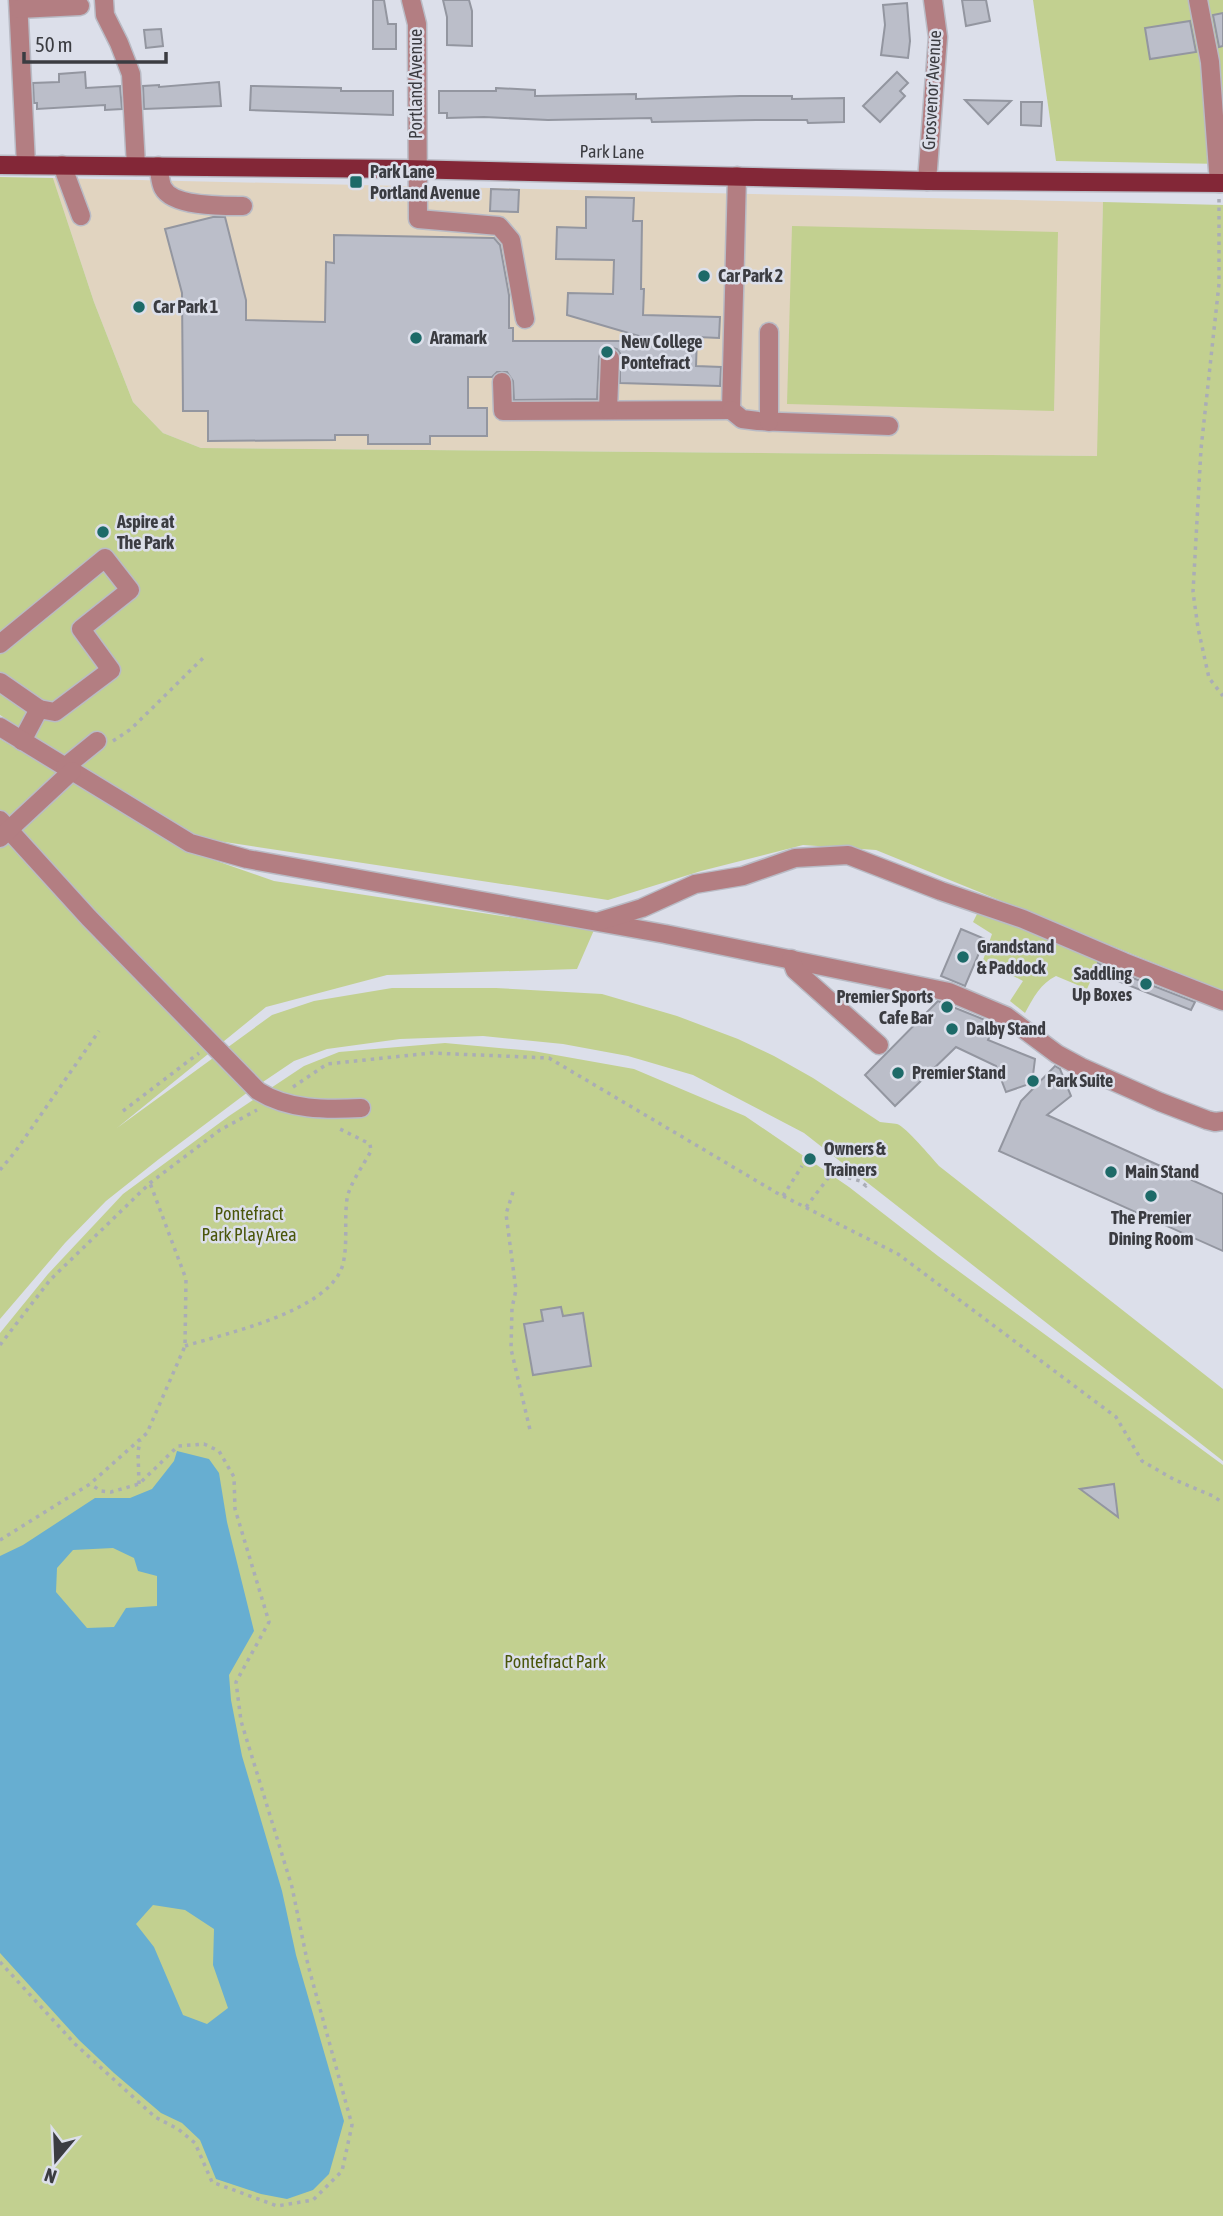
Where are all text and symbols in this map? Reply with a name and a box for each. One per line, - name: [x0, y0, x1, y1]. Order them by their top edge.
- scale bar: [24, 21, 166, 65]
- street label: Portland Avenue: [405, 29, 426, 139]
- street label: Grosvenor Avenue: [918, 30, 945, 150]
- text: 50 m: [35, 32, 73, 56]
- street label: Park Lane: [579, 140, 645, 163]
- place label: Park Lane Portland Avenue: [370, 161, 480, 203]
- marker: Park Lane Portland Avenue: [348, 174, 364, 190]
- place label: Car Park 2: [718, 265, 783, 286]
- marker: Car Park 2: [696, 268, 712, 284]
- place label: Car Park 1: [153, 296, 218, 317]
- marker: Car Park 1: [131, 299, 147, 315]
- place label: Aramark: [429, 327, 488, 348]
- marker: Aramark: [408, 330, 424, 346]
- place label: New College Pontefract: [621, 331, 702, 373]
- marker: New College Pontefract: [599, 344, 615, 360]
- place label: Aspire at The Park: [116, 511, 175, 553]
- marker: Aspire at The Park: [95, 524, 111, 540]
- place label: Grandstand & Paddock: [977, 936, 1054, 978]
- marker: Grandstand & Paddock: [955, 949, 971, 965]
- place label: Saddling Up Boxes: [1072, 963, 1133, 1005]
- marker: Saddling Up Boxes: [1138, 976, 1154, 992]
- place label: Premier Sports Cafe Bar: [836, 986, 934, 1028]
- marker: Premier Sports Cafe Bar: [939, 999, 955, 1015]
- place label: Dalby Stand: [966, 1018, 1046, 1039]
- marker: Dalby Stand: [944, 1021, 960, 1037]
- place label: Premier Stand: [912, 1062, 1006, 1083]
- marker: Premier Stand: [890, 1065, 906, 1081]
- place label: Park Suite: [1047, 1070, 1113, 1091]
- marker: Park Suite: [1025, 1073, 1041, 1089]
- place label: Owners & Trainers: [824, 1138, 886, 1180]
- marker: Owners & Trainers: [802, 1151, 818, 1167]
- place label: Main Stand: [1125, 1161, 1199, 1182]
- marker: Main Stand: [1103, 1164, 1119, 1180]
- marker: The Premier Dining Room: [1143, 1188, 1159, 1204]
- park label: Pontefract Park Play Area: [201, 1203, 297, 1245]
- place label: The Premier Dining Room: [1109, 1207, 1193, 1249]
- park label: Pontefract Park: [504, 1651, 606, 1672]
- north arrow: [21, 2125, 91, 2195]
- text: N: [42, 2164, 59, 2188]

